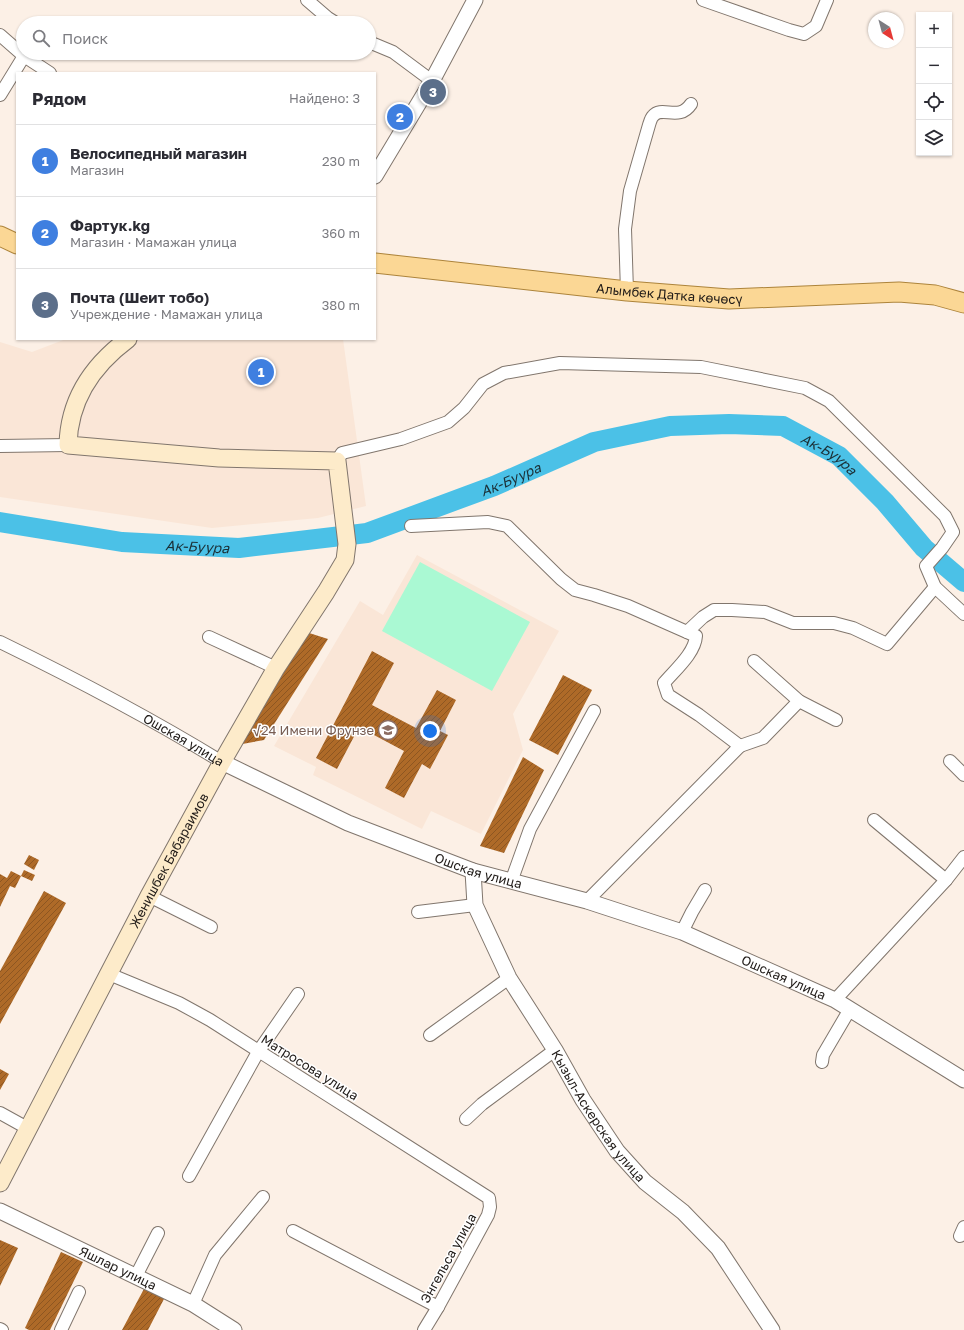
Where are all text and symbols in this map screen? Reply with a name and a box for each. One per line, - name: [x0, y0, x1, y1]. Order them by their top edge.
- north arrow: [868, 12, 904, 48]
- map controls: [916, 12, 952, 156]
- button: +: [916, 12, 952, 48]
- search box: [16, 16, 376, 60]
- icon: search: [30, 27, 52, 49]
- text: Поиск: [62, 29, 108, 47]
- button: −: [916, 48, 952, 84]
- pin: 3: [420, 77, 446, 107]
- button: locate: [916, 84, 952, 120]
- text: Рядом: [32, 88, 86, 109]
- text: Найдено: 3: [289, 90, 360, 106]
- pin: 2: [387, 102, 413, 132]
- button: layers: [916, 120, 952, 156]
- text: Велосипедный магазин: [70, 144, 247, 162]
- text: 1: [42, 153, 48, 169]
- text: 230 m: [322, 153, 360, 169]
- text: Магазин: [70, 162, 124, 178]
- text: Фартук.kg: [70, 216, 150, 234]
- text: 2: [41, 225, 49, 241]
- text: 360 m: [322, 225, 360, 241]
- text: Магазин · Мамажан улица: [70, 234, 237, 250]
- street label: Алымбек Датка көчөсү: [595, 280, 744, 307]
- text: Почта (Шеит тобо): [70, 288, 209, 306]
- text: 3: [41, 297, 49, 313]
- text: 380 m: [322, 297, 360, 313]
- text: Учреждение · Мамажан улица: [70, 306, 263, 322]
- pin: 1: [248, 357, 274, 387]
- water label: Ак-Буура: [798, 429, 862, 479]
- water label: Ак-Буура: [478, 458, 544, 499]
- water label: Ак-Буура: [165, 536, 231, 556]
- street label: Ошская улица: [140, 710, 227, 769]
- school or university icon: √24 Имени Фрунзе: [377, 719, 399, 741]
- your location: [420, 721, 440, 741]
- place label: √24 Имени Фрунзе: [253, 722, 374, 738]
- street label: Женишбек Бабараимов: [126, 790, 212, 931]
- street label: Ошская улица: [433, 849, 524, 892]
- street label: Ошская улица: [739, 951, 828, 1003]
- street label: Матросова улица: [258, 1031, 362, 1103]
- street label: Кызыл-Аскерская улица: [548, 1047, 649, 1185]
- street label: Энгельса улица: [417, 1210, 479, 1306]
- street label: Яшлар улица: [77, 1242, 159, 1293]

